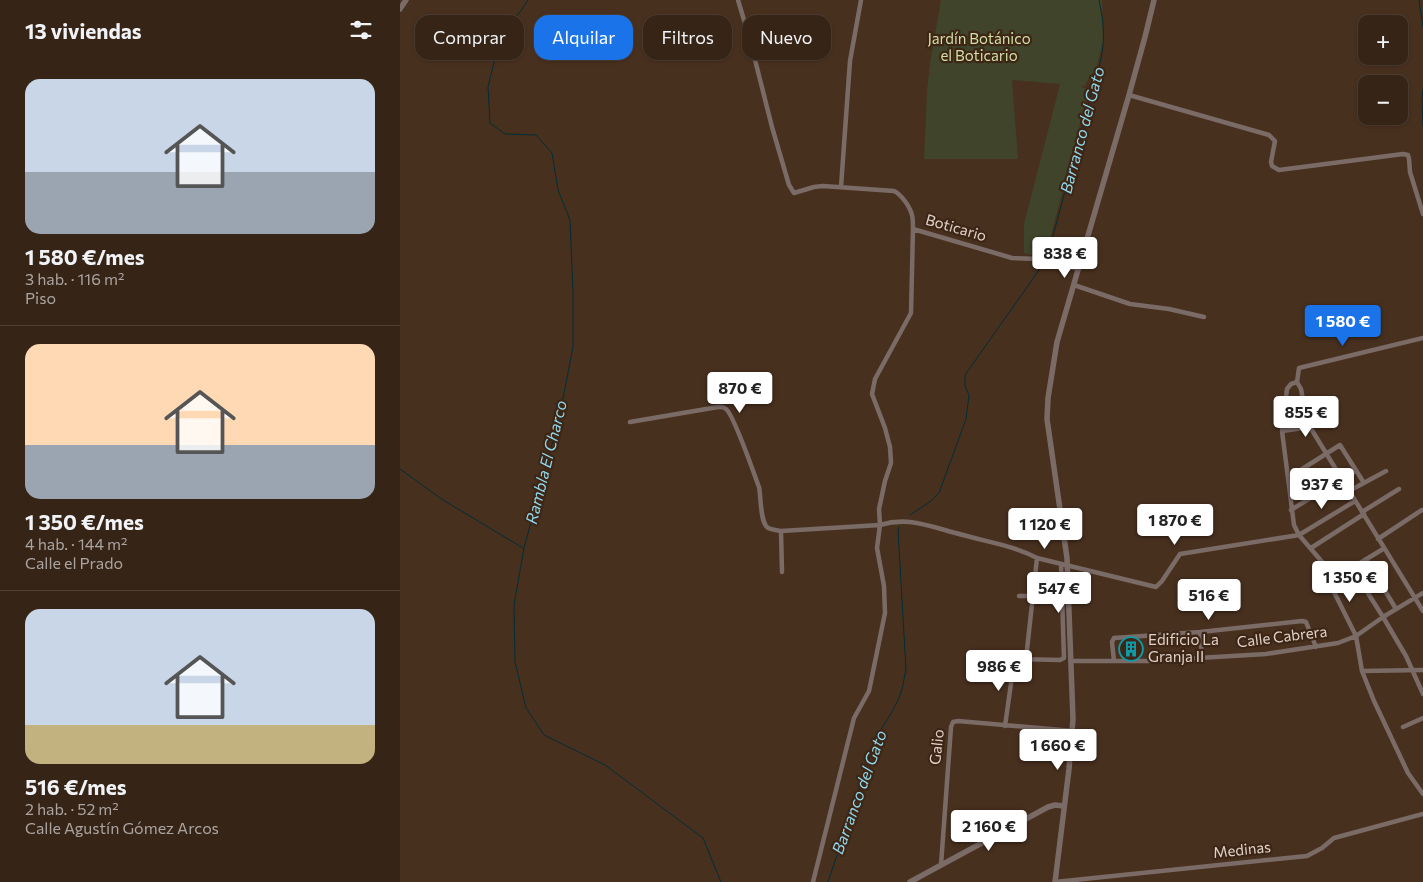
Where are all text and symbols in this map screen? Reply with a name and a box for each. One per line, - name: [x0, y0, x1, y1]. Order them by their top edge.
- chip: Comprar: [415, 15, 524, 60]
- chip: Alquilar: [534, 15, 633, 60]
- chip: Filtros: [643, 15, 732, 60]
- chip: Nuevo: [742, 15, 831, 60]
- map controls: [1358, 15, 1408, 125]
- button: +: [1358, 15, 1408, 65]
- icon: filters: [347, 16, 375, 44]
- text: 13 viviendas: [25, 18, 142, 43]
- park label: Jardín Botánico el Boticario: [927, 29, 1031, 64]
- water label: Barranco del Gato: [1055, 64, 1108, 195]
- button: −: [1358, 75, 1408, 125]
- icon: home: [155, 111, 245, 201]
- street label: Boticario: [924, 210, 989, 244]
- pin: 838 €: [1030, 236, 1100, 279]
- text: 838 €: [1043, 243, 1087, 262]
- text: 1 580 €/mes: [25, 244, 144, 269]
- text: 3 hab. · 116 m²: [25, 269, 124, 288]
- text: Piso: [25, 288, 56, 307]
- pin: 1 580 €: [1297, 304, 1389, 347]
- text: 1 580 €: [1316, 311, 1370, 330]
- pin: 870 €: [705, 372, 775, 414]
- icon: home: [155, 377, 245, 467]
- text: 870 €: [718, 378, 762, 397]
- pin: 855 €: [1271, 396, 1341, 438]
- water label: Rambla El Charco: [521, 398, 570, 526]
- text: 855 €: [1285, 402, 1327, 421]
- pin: 937 €: [1287, 468, 1357, 510]
- text: 937 €: [1301, 474, 1343, 493]
- pin: 1 870 €: [1129, 504, 1221, 546]
- pin: 1 120 €: [999, 508, 1091, 550]
- text: 1 350 €/mes: [25, 509, 144, 534]
- text: 1 870 €: [1148, 510, 1202, 529]
- text: 1 120 €: [1019, 514, 1071, 533]
- text: 4 hab. · 144 m²: [25, 534, 127, 553]
- text: Calle el Prado: [25, 553, 123, 572]
- pin: 1 350 €: [1304, 560, 1396, 603]
- text: 1 350 €: [1323, 567, 1377, 586]
- pin: 547 €: [1024, 572, 1094, 614]
- text: 547 €: [1038, 578, 1080, 597]
- pin: 516 €: [1174, 578, 1244, 621]
- text: 516 €: [1189, 585, 1229, 604]
- street label: Calle Cabrera: [1236, 622, 1328, 650]
- place label: Edificio La Granja II: [1148, 630, 1219, 665]
- building icon: Edificio La Granja II: [1118, 636, 1144, 662]
- icon: home: [155, 642, 245, 732]
- pin: 986 €: [964, 650, 1034, 692]
- text: 986 €: [977, 656, 1021, 675]
- water label: Barranco del Gato: [827, 727, 890, 856]
- street label: Galio: [925, 728, 947, 765]
- pin: 1 660 €: [1012, 728, 1104, 771]
- text: 1 660 €: [1031, 735, 1086, 754]
- text: 516 €/mes: [25, 774, 127, 799]
- text: 2 hab. · 52 m²: [25, 799, 119, 818]
- pin: 2 160 €: [943, 810, 1035, 852]
- text: 2 160 €: [962, 816, 1016, 835]
- text: Calle Agustín Gómez Arcos: [25, 818, 219, 837]
- street label: Medinas: [1212, 837, 1272, 861]

